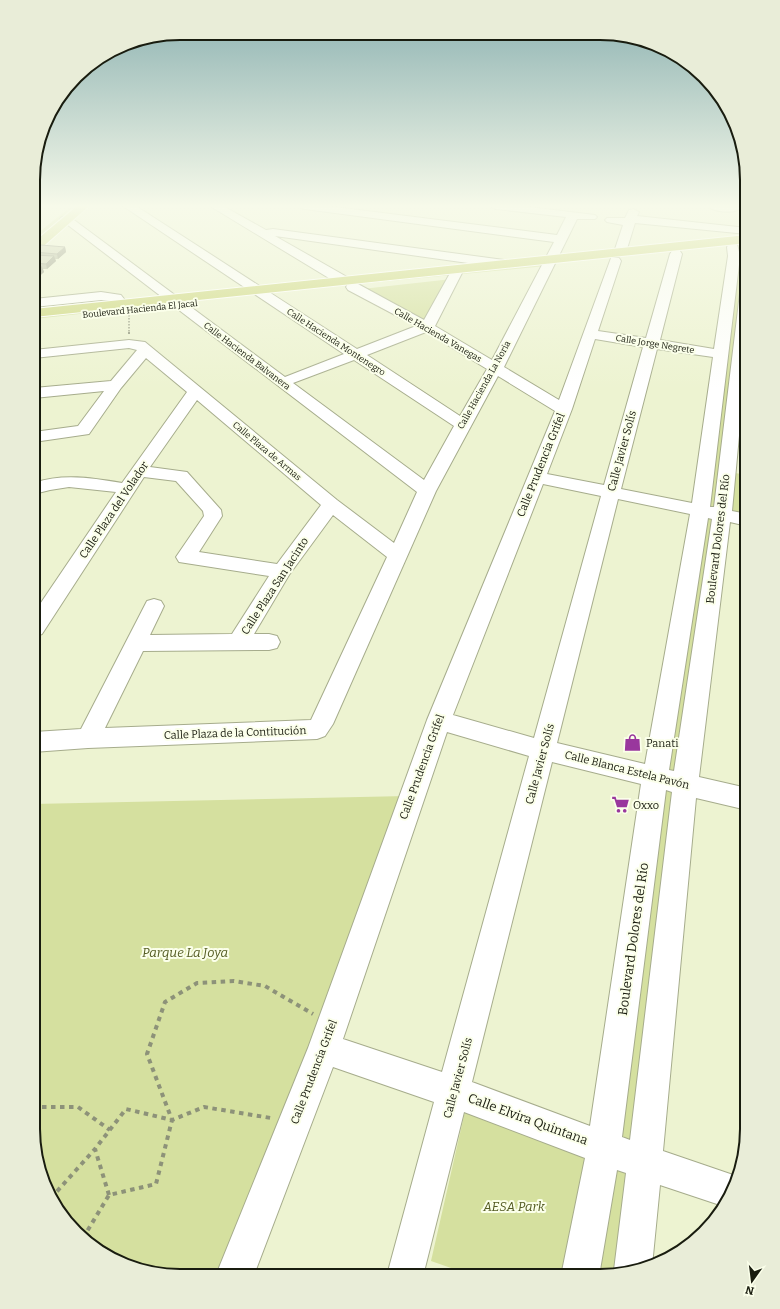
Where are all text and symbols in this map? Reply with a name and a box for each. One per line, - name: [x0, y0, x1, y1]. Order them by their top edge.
- street label: Boulevard Hacienda El Jacal: [82, 298, 198, 320]
- street label: Calle Hacienda Montenegro: [285, 306, 387, 378]
- street label: Calle Hacienda Vanegas: [392, 306, 484, 364]
- street label: Calle Hacienda Balvanera: [202, 320, 292, 392]
- street label: Calle Jorge Negrete: [615, 333, 695, 355]
- street label: Calle Hacienda La Noria: [456, 339, 512, 431]
- street label: Calle Javier Solís: [605, 409, 639, 493]
- street label: Calle Prudencia Grifel: [514, 411, 568, 519]
- street label: Calle Plaza de Armas: [231, 420, 303, 482]
- street label: Calle Plaza del Volador: [77, 459, 151, 561]
- street label: Boulevard Dolores del Río: [704, 474, 732, 604]
- street label: Calle Plaza San Jacinto: [239, 535, 311, 637]
- street label: Calle Prudencia Grifel: [397, 713, 447, 821]
- street label: Calle Javier Solís: [523, 722, 557, 806]
- street label: Calle Plaza de la Contitución: [164, 724, 307, 742]
- shop icon: Panati: [623, 733, 643, 753]
- place label: Panati: [646, 737, 679, 750]
- street label: Calle Blanca Estela Pavón: [563, 748, 691, 792]
- supermarket icon: Oxxo: [610, 795, 630, 815]
- place label: Oxxo: [633, 799, 659, 812]
- street label: Boulevard Dolores del Río: [615, 862, 651, 1016]
- park label: Parque La Joya: [142, 945, 228, 960]
- street label: Calle Prudencia Grifel: [288, 1018, 340, 1126]
- street label: Calle Javier Solís: [441, 1036, 475, 1120]
- street label: Calle Elvira Quintana: [466, 1090, 590, 1148]
- park label: AESA Park: [482, 1199, 546, 1214]
- north arrow: [732, 1261, 772, 1301]
- text: N: [744, 1283, 755, 1298]

